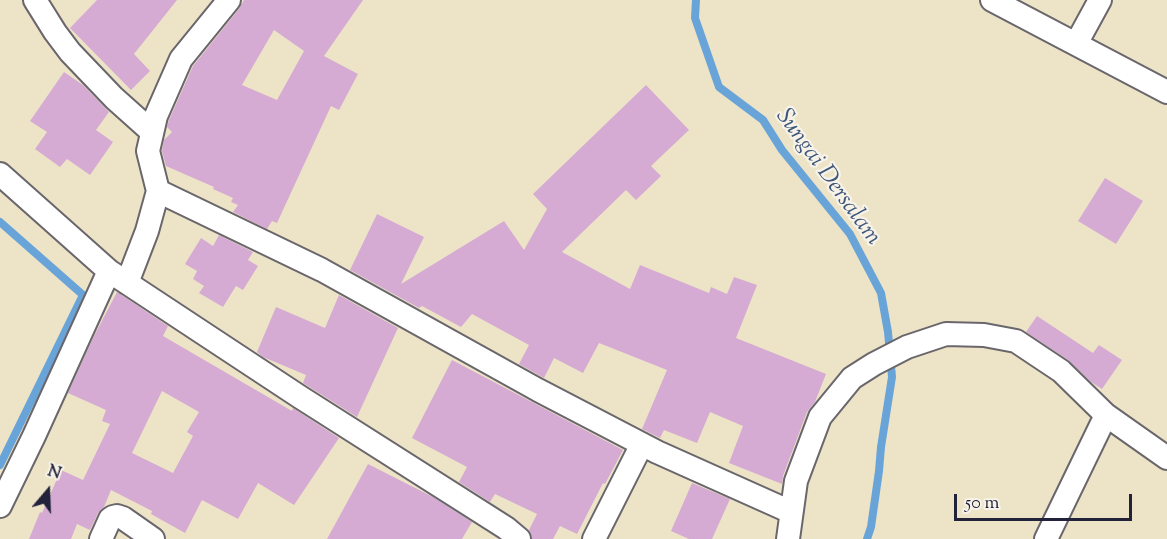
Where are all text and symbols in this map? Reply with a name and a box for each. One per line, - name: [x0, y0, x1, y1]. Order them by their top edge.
- water label: Sungai Dersalam: [768, 104, 886, 252]
- north arrow: [18, 461, 78, 521]
- text: N: [44, 461, 64, 486]
- scale bar: [957, 482, 1136, 520]
- text: 50 m: [965, 491, 999, 517]

